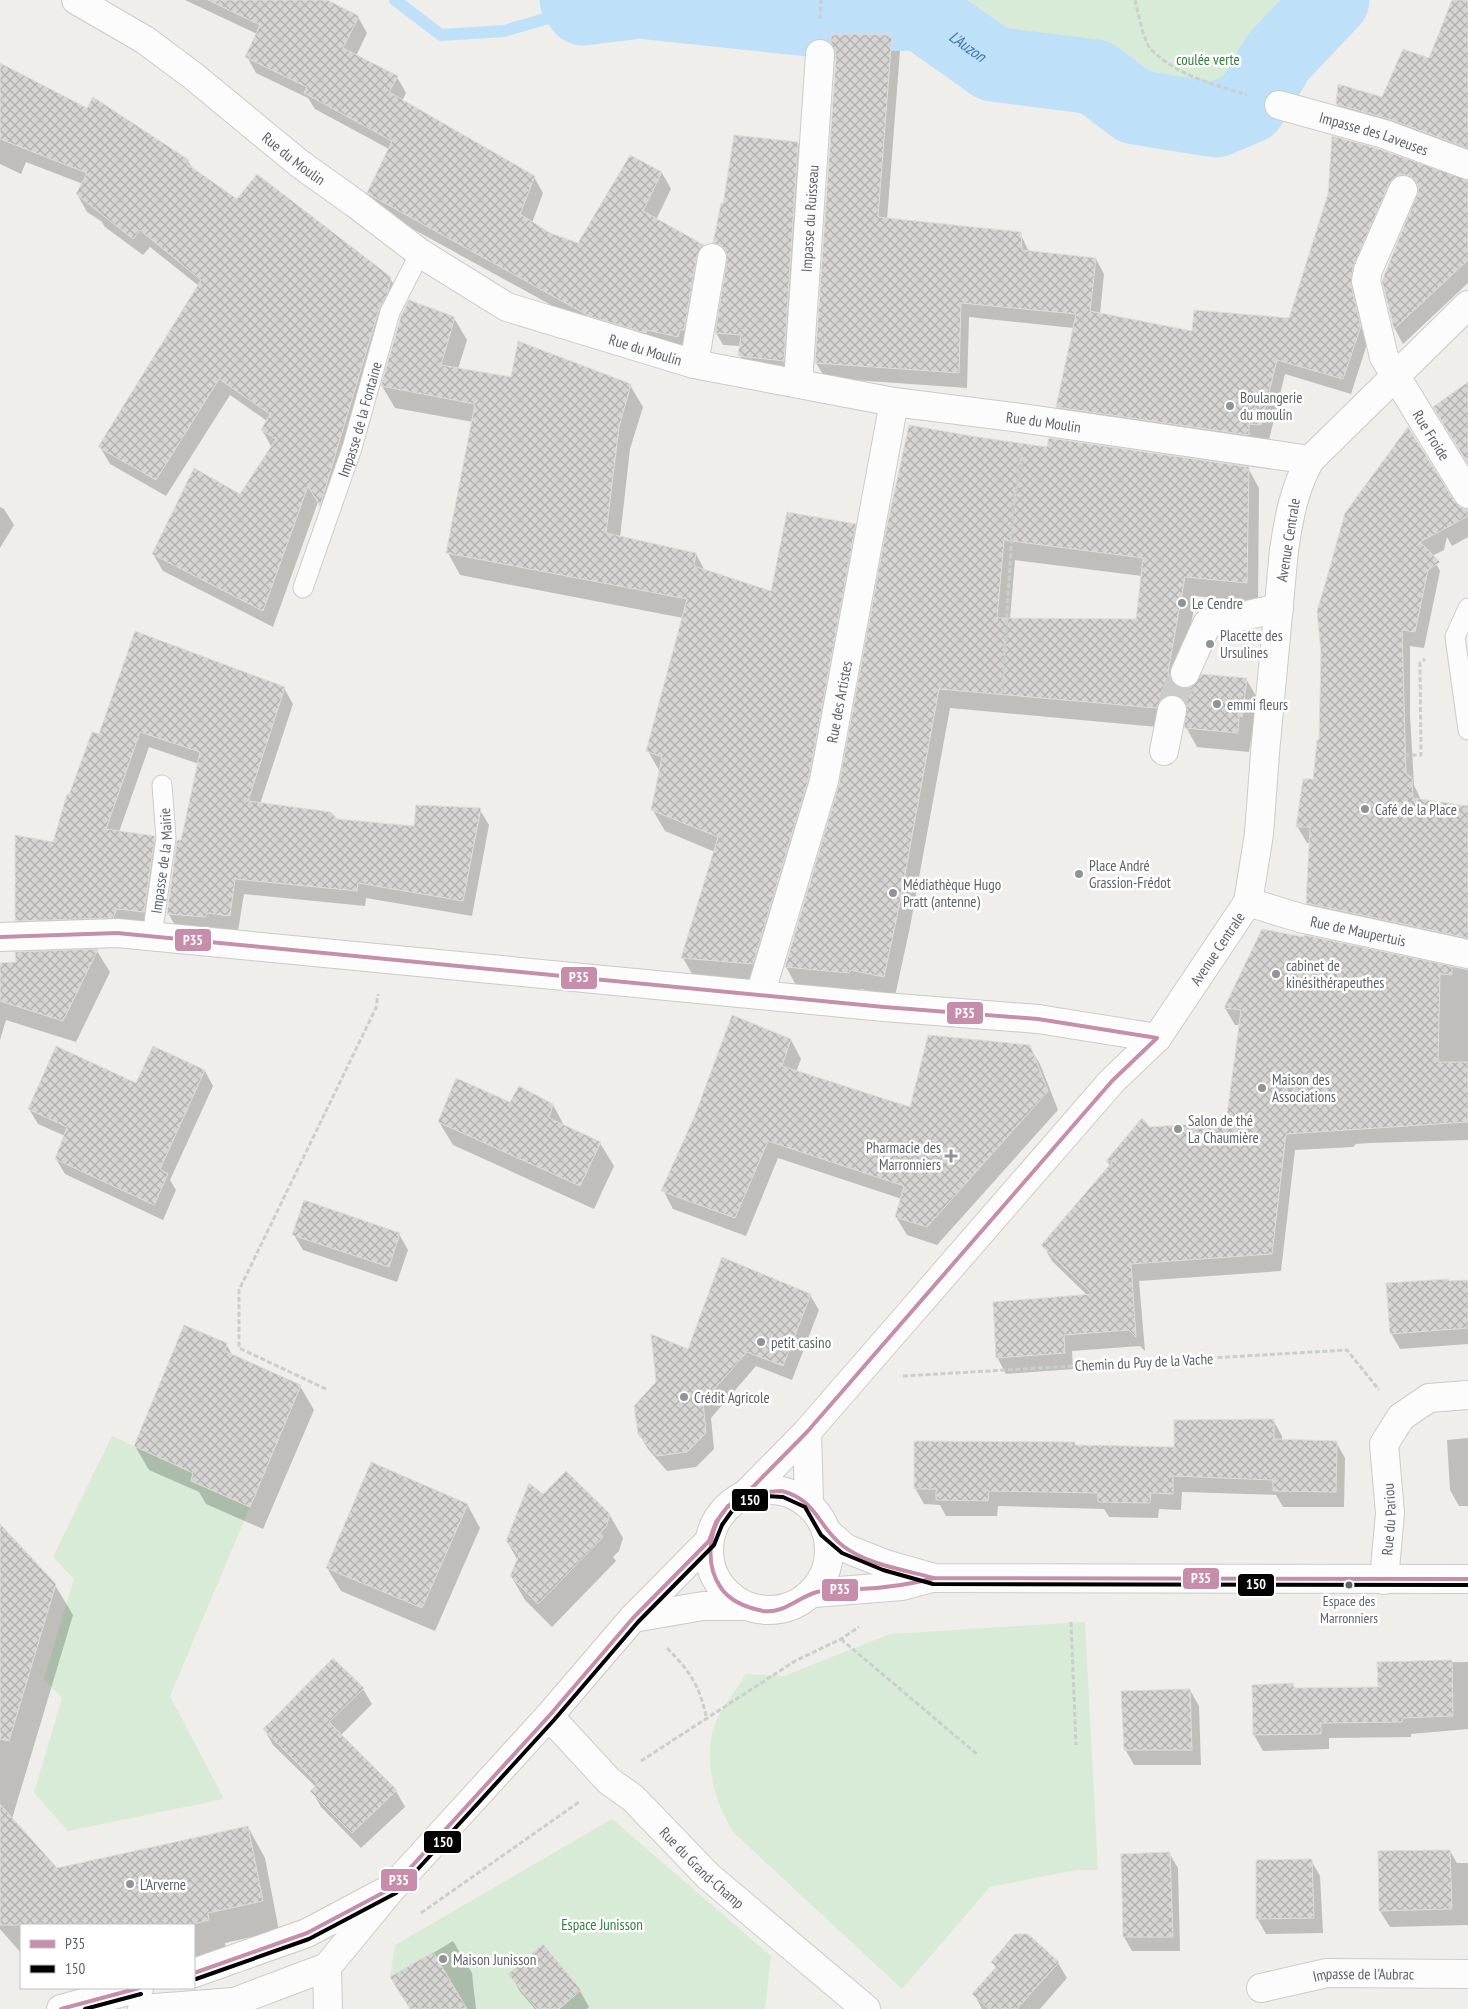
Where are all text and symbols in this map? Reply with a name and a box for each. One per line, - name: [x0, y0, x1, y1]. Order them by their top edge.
- water label: L'Auzon: [945, 26, 991, 67]
- park label: coulée verte: [1176, 50, 1240, 69]
- street label: Impasse des Laveuses: [1317, 107, 1431, 159]
- street label: Rue du Moulin: [259, 127, 329, 189]
- street label: Impasse du Ruisseau: [796, 164, 822, 273]
- street label: Rue du Moulin: [607, 329, 684, 369]
- street label: Impasse de la Fontaine: [333, 359, 385, 480]
- place label: Boulangerie du moulin: [1240, 388, 1302, 424]
- marker: Boulangerie du moulin: [1224, 400, 1236, 412]
- street label: Rue Froide: [1409, 406, 1454, 464]
- street label: Rue du Moulin: [1005, 407, 1082, 436]
- street label: Avenue Centrale: [1272, 497, 1304, 583]
- place label: Le Cendre: [1192, 594, 1243, 613]
- marker: Le Cendre: [1176, 597, 1188, 609]
- place label: Placette des Ursulines: [1220, 626, 1283, 662]
- marker: Placette des Ursulines: [1204, 638, 1216, 650]
- street label: Rue des Artistes: [822, 659, 856, 744]
- place label: emmi fleurs: [1227, 695, 1288, 714]
- marker: emmi fleurs: [1211, 698, 1223, 710]
- place label: Café de la Place: [1375, 800, 1457, 819]
- marker: Café de la Place: [1359, 803, 1371, 815]
- street label: Impasse de la Mairie: [146, 807, 176, 915]
- place label: Place André Grassion-Frédot: [1089, 856, 1171, 892]
- marker: Place André Grassion-Frédot: [1073, 868, 1085, 880]
- place label: Médiathèque Hugo Pratt (antenne): [903, 875, 1001, 911]
- marker: Médiathèque Hugo Pratt (antenne): [887, 887, 899, 899]
- street label: Avenue Centrale: [1186, 908, 1248, 989]
- street label: Rue de Maupertuis: [1309, 911, 1408, 950]
- line badge: P35: [174, 928, 212, 952]
- text: P35: [183, 931, 203, 949]
- place label: cabinet de kinésithérapeuthes: [1286, 956, 1384, 992]
- line badge: P35: [560, 966, 598, 990]
- text: P35: [569, 968, 589, 986]
- marker: cabinet de kinésithérapeuthes: [1270, 968, 1282, 980]
- line badge: P35: [946, 1001, 984, 1025]
- text: P35: [955, 1004, 975, 1022]
- place label: Maison des Associations: [1272, 1070, 1336, 1106]
- marker: Maison des Associations: [1256, 1082, 1268, 1094]
- place label: Salon de thé La Chaumière: [1188, 1111, 1259, 1147]
- marker: Salon de thé La Chaumière: [1172, 1123, 1184, 1135]
- place label: Pharmacie des Marronniers: [866, 1138, 941, 1174]
- marker: Pharmacie des Marronniers: [945, 1150, 957, 1162]
- place label: petit casino: [771, 1333, 831, 1352]
- marker: petit casino: [755, 1336, 767, 1348]
- street label: Chemin du Puy de la Vache: [1074, 1349, 1214, 1375]
- place label: Crédit Agricole: [694, 1388, 770, 1407]
- marker: Crédit Agricole: [678, 1391, 690, 1403]
- street label: Rue du Pariou: [1377, 1483, 1400, 1556]
- line badge: 150: [731, 1488, 769, 1512]
- text: 150: [740, 1491, 760, 1509]
- line badge: P35: [1182, 1567, 1220, 1590]
- text: P35: [1191, 1569, 1211, 1587]
- line badge: 150: [1237, 1573, 1275, 1597]
- text: 150: [1246, 1575, 1266, 1593]
- line badge: P35: [821, 1578, 859, 1602]
- text: P35: [830, 1580, 850, 1598]
- marker: Espace des Marronniers: [1344, 1580, 1354, 1590]
- place label: Espace des Marronniers: [1320, 1592, 1378, 1627]
- street label: Rue du Grand-Champ: [656, 1822, 749, 1912]
- line badge: 150: [423, 1830, 462, 1854]
- text: 150: [433, 1833, 453, 1851]
- line badge: P35: [380, 1868, 418, 1892]
- text: P35: [389, 1871, 409, 1889]
- place label: L'Arverne: [140, 1875, 186, 1894]
- marker: L'Arverne: [124, 1878, 136, 1890]
- park label: Espace Junisson: [561, 1915, 643, 1934]
- legend: [20, 1924, 195, 1989]
- text: P35: [65, 1934, 85, 1953]
- place label: Maison Junisson: [453, 1950, 536, 1969]
- marker: Maison Junisson: [437, 1953, 449, 1965]
- text: 150: [65, 1959, 86, 1978]
- street label: Impasse de l'Aubrac: [1311, 1963, 1415, 1985]

